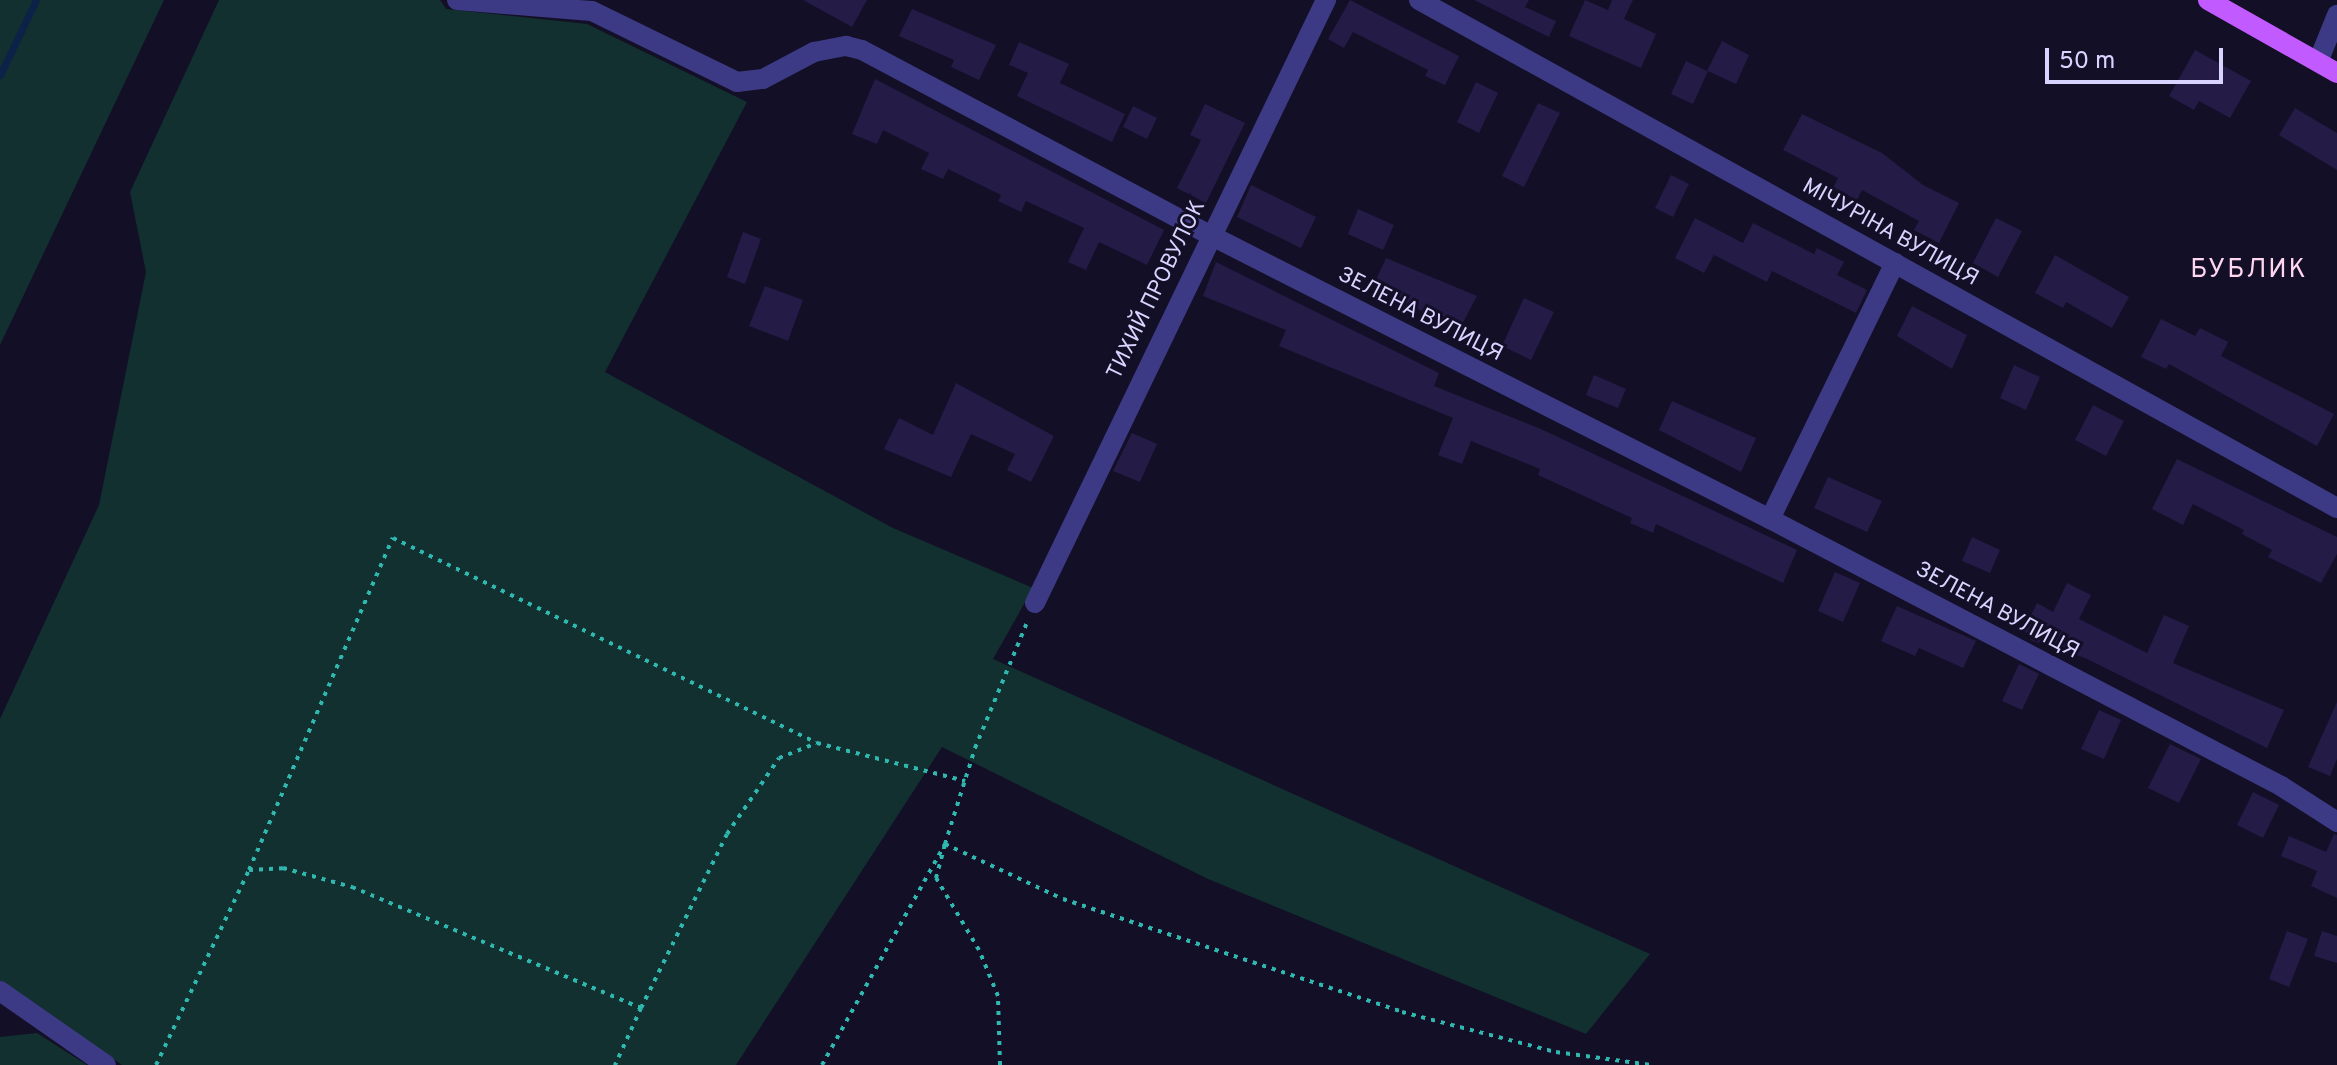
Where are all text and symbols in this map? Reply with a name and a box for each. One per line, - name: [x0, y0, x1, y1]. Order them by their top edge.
- scale bar: [2049, 32, 2227, 82]
- text: 50 m: [2059, 47, 2115, 77]
- street label: МІЧУРІНА ВУЛИЦЯ: [1797, 173, 1983, 293]
- street label: ТИХИЙ ПРОВУЛОК: [1102, 196, 1212, 384]
- district label: БУБЛИК: [2190, 255, 2308, 287]
- street label: ЗЕЛЕНА ВУЛИЦЯ: [1333, 262, 1507, 368]
- street label: ЗЕЛЕНА ВУЛИЦЯ: [1910, 557, 2084, 665]

